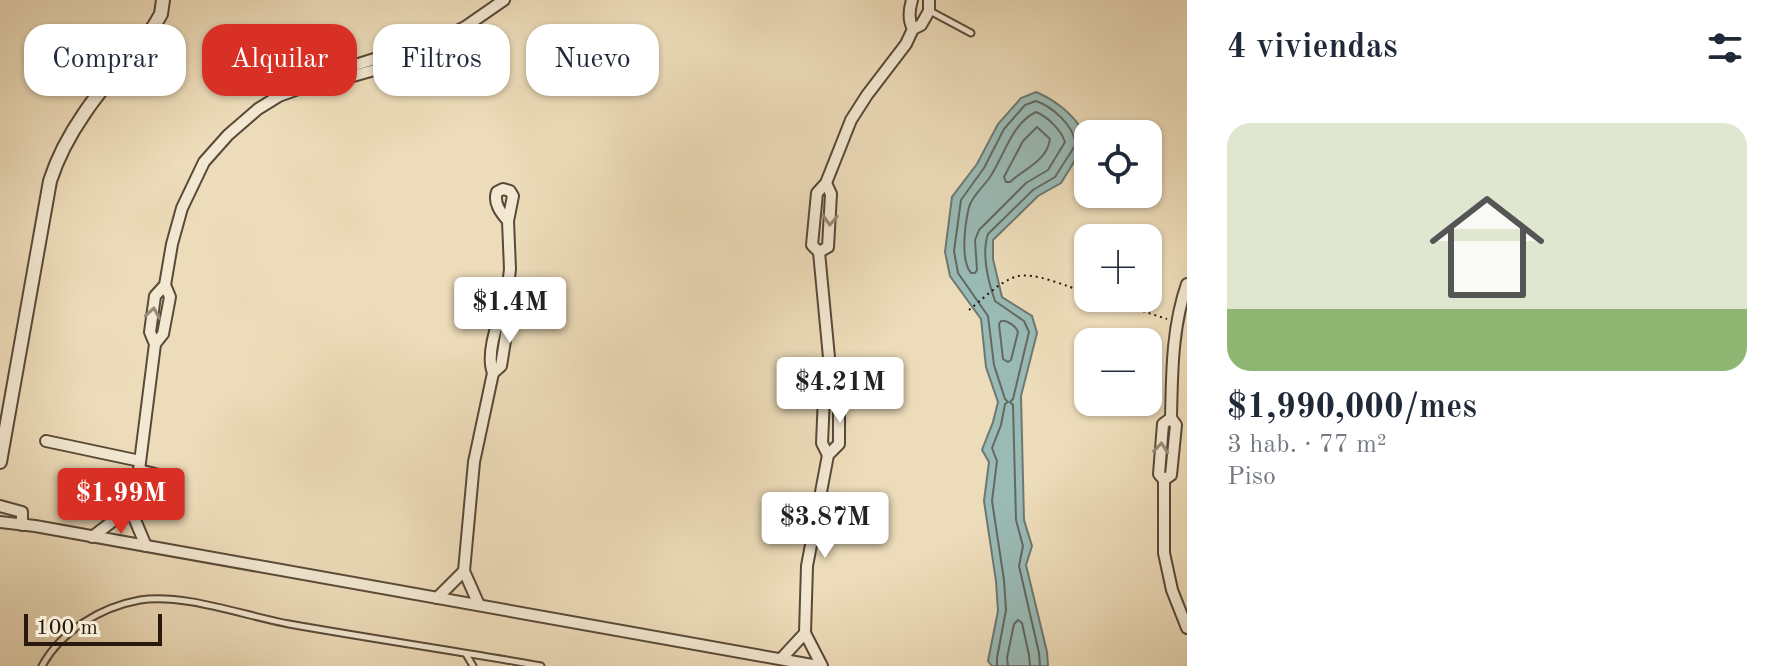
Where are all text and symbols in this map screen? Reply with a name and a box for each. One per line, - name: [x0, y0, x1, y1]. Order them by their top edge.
- chip: Comprar: [24, 24, 186, 96]
- chip: Alquilar: [202, 24, 357, 96]
- chip: Filtros: [373, 24, 510, 96]
- chip: Nuevo: [526, 24, 659, 96]
- icon: filters: [1703, 26, 1747, 70]
- text: 4 viviendas: [1227, 31, 1398, 65]
- map controls: [1074, 120, 1162, 416]
- button: locate: [1074, 120, 1162, 208]
- icon: home: [1415, 175, 1559, 319]
- one-way arrow: [821, 214, 838, 227]
- button: +: [1074, 224, 1162, 312]
- pin: $1.4M: [454, 277, 566, 345]
- text: $1.4M: [472, 290, 548, 316]
- one-way arrow: [144, 306, 161, 320]
- button: −: [1074, 328, 1162, 416]
- pin: $4.21M: [775, 357, 905, 425]
- text: $4.21M: [795, 370, 885, 396]
- text: $1,990,000/mes: [1227, 391, 1477, 425]
- text: 3 hab. · 77 m²: [1227, 432, 1387, 458]
- one-way arrow: [1152, 441, 1169, 454]
- text: Piso: [1227, 464, 1276, 490]
- pin: $1.99M: [56, 468, 186, 536]
- text: $1.99M: [76, 481, 166, 507]
- pin: $3.87M: [760, 492, 890, 560]
- text: $3.87M: [780, 505, 870, 531]
- scale bar: [24, 610, 162, 646]
- text: 100 m: [36, 617, 98, 639]

